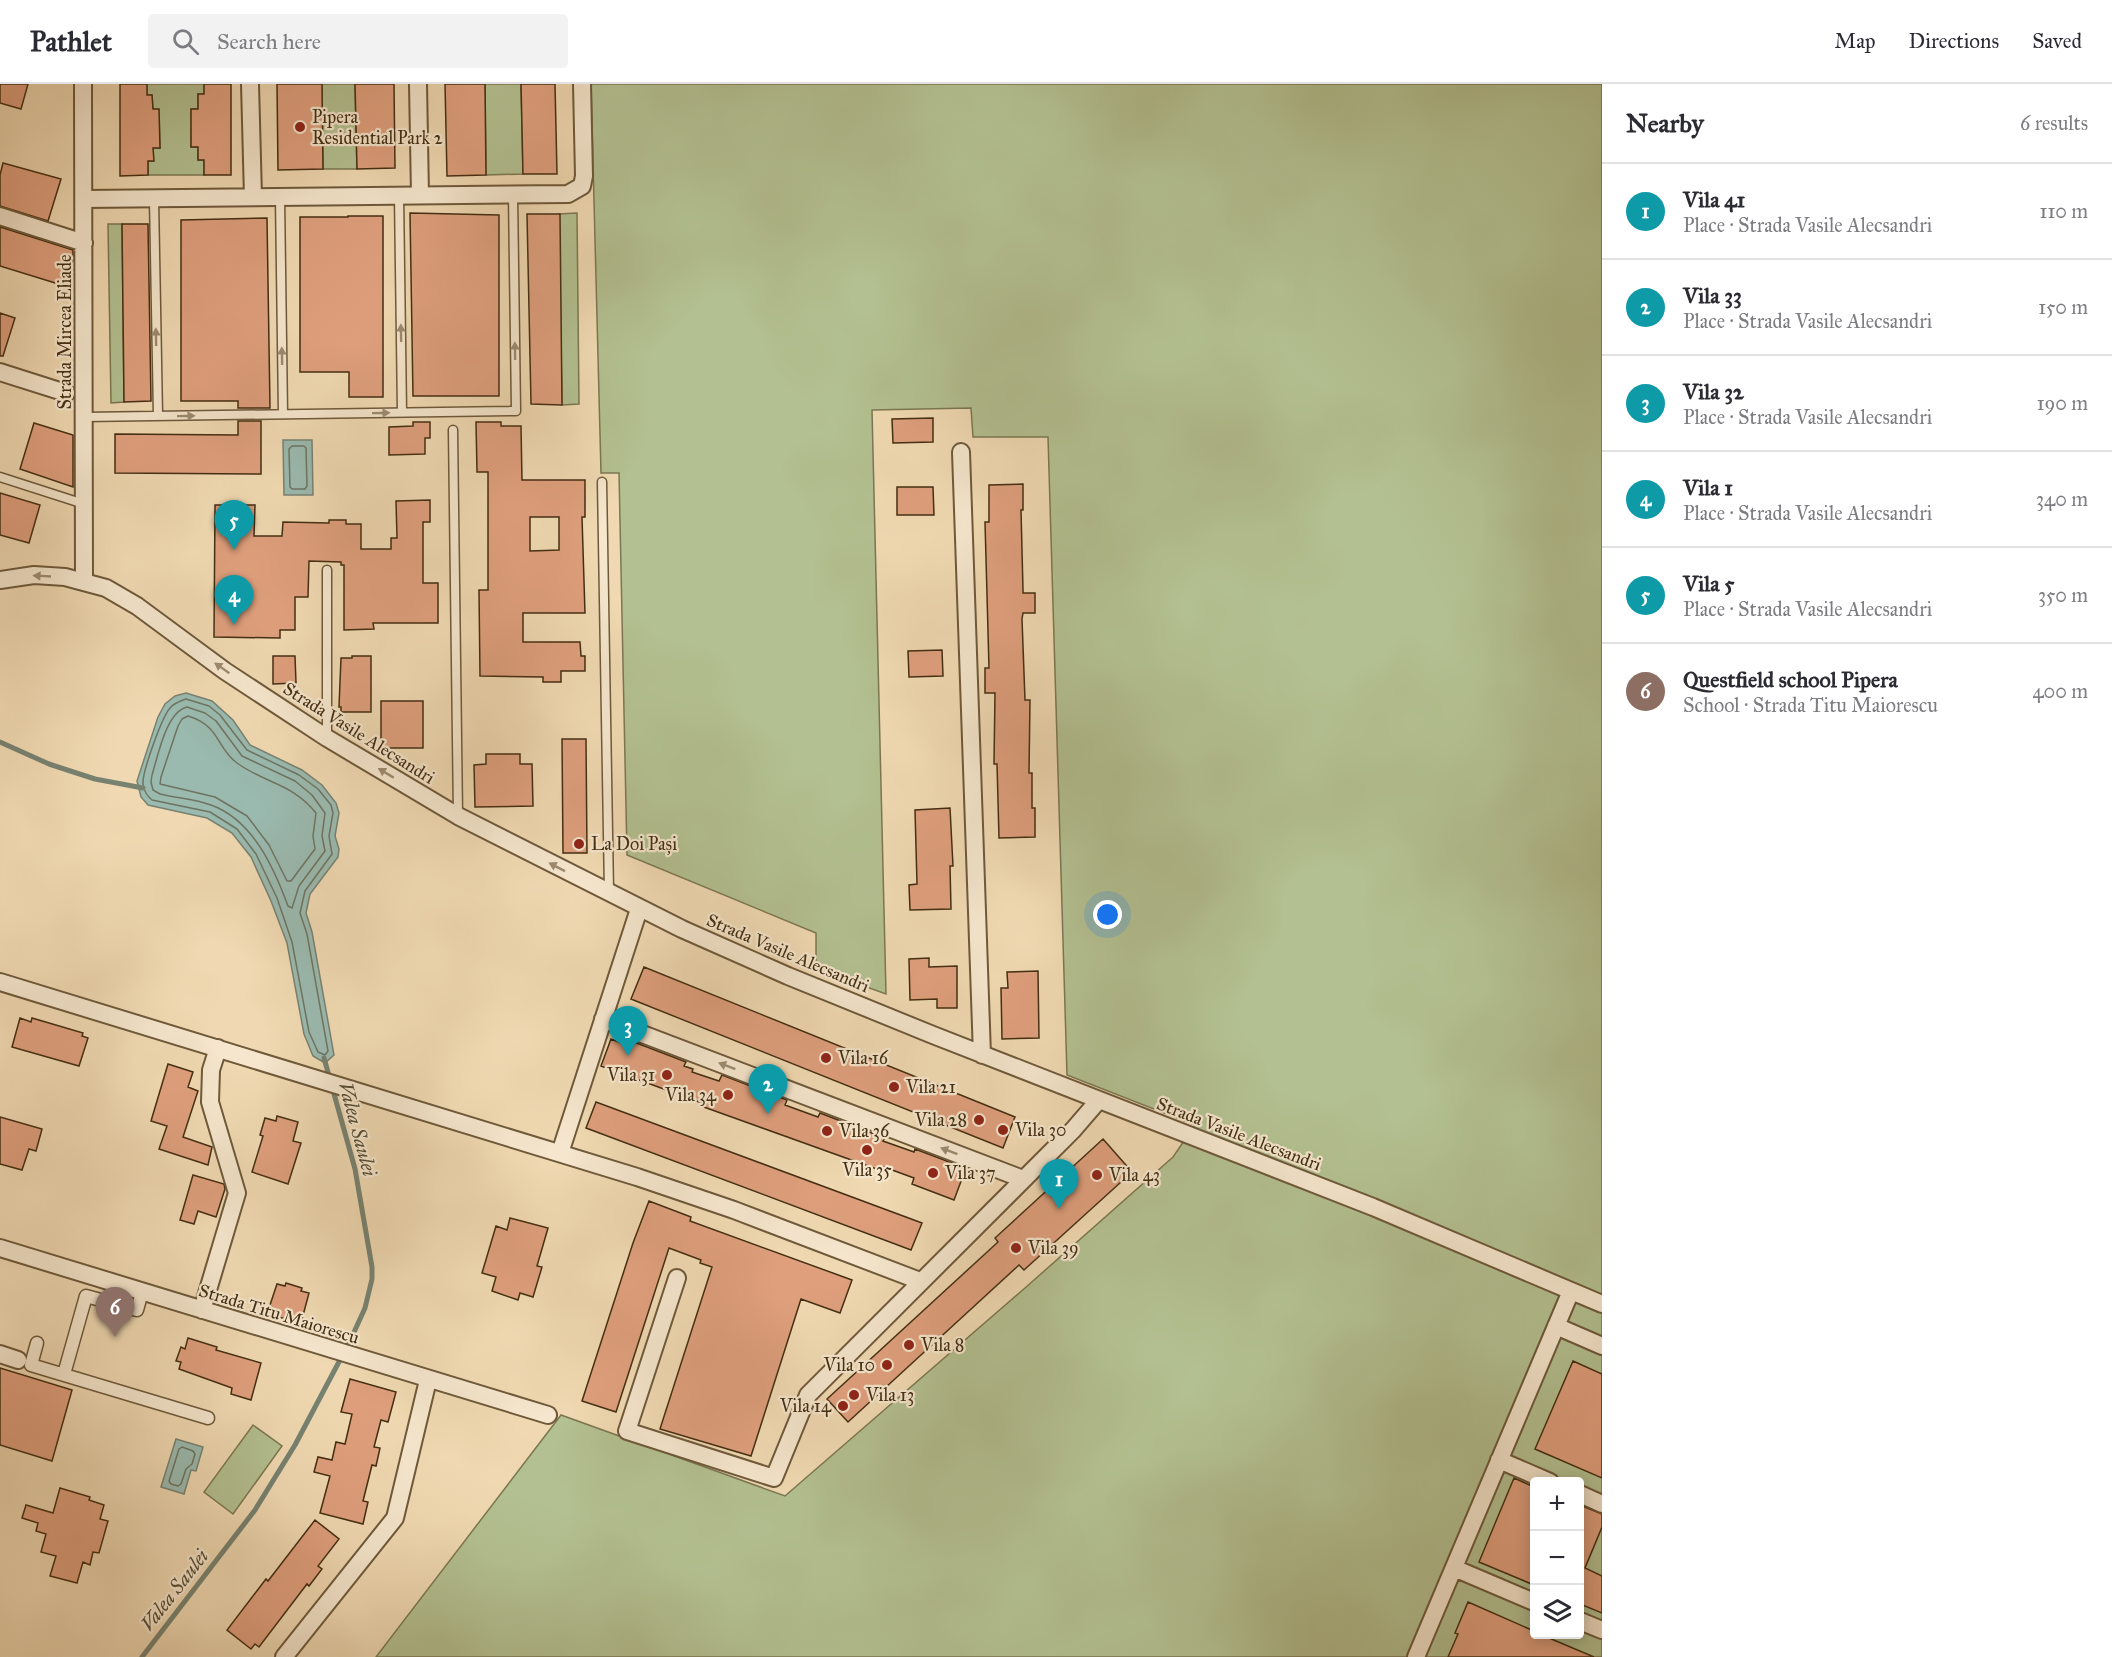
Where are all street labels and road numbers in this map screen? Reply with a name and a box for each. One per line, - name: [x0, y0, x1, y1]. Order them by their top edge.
- street label: Strada Mircea Eliade: [54, 254, 76, 410]
- street label: Strada Vasile Alecsandri: [279, 677, 439, 789]
- street label: Strada Vasile Alecsandri: [703, 909, 873, 997]
- street label: Strada Vasile Alecsandri: [1154, 1092, 1325, 1176]
- street label: Strada Titu Maiorescu: [196, 1279, 362, 1349]

